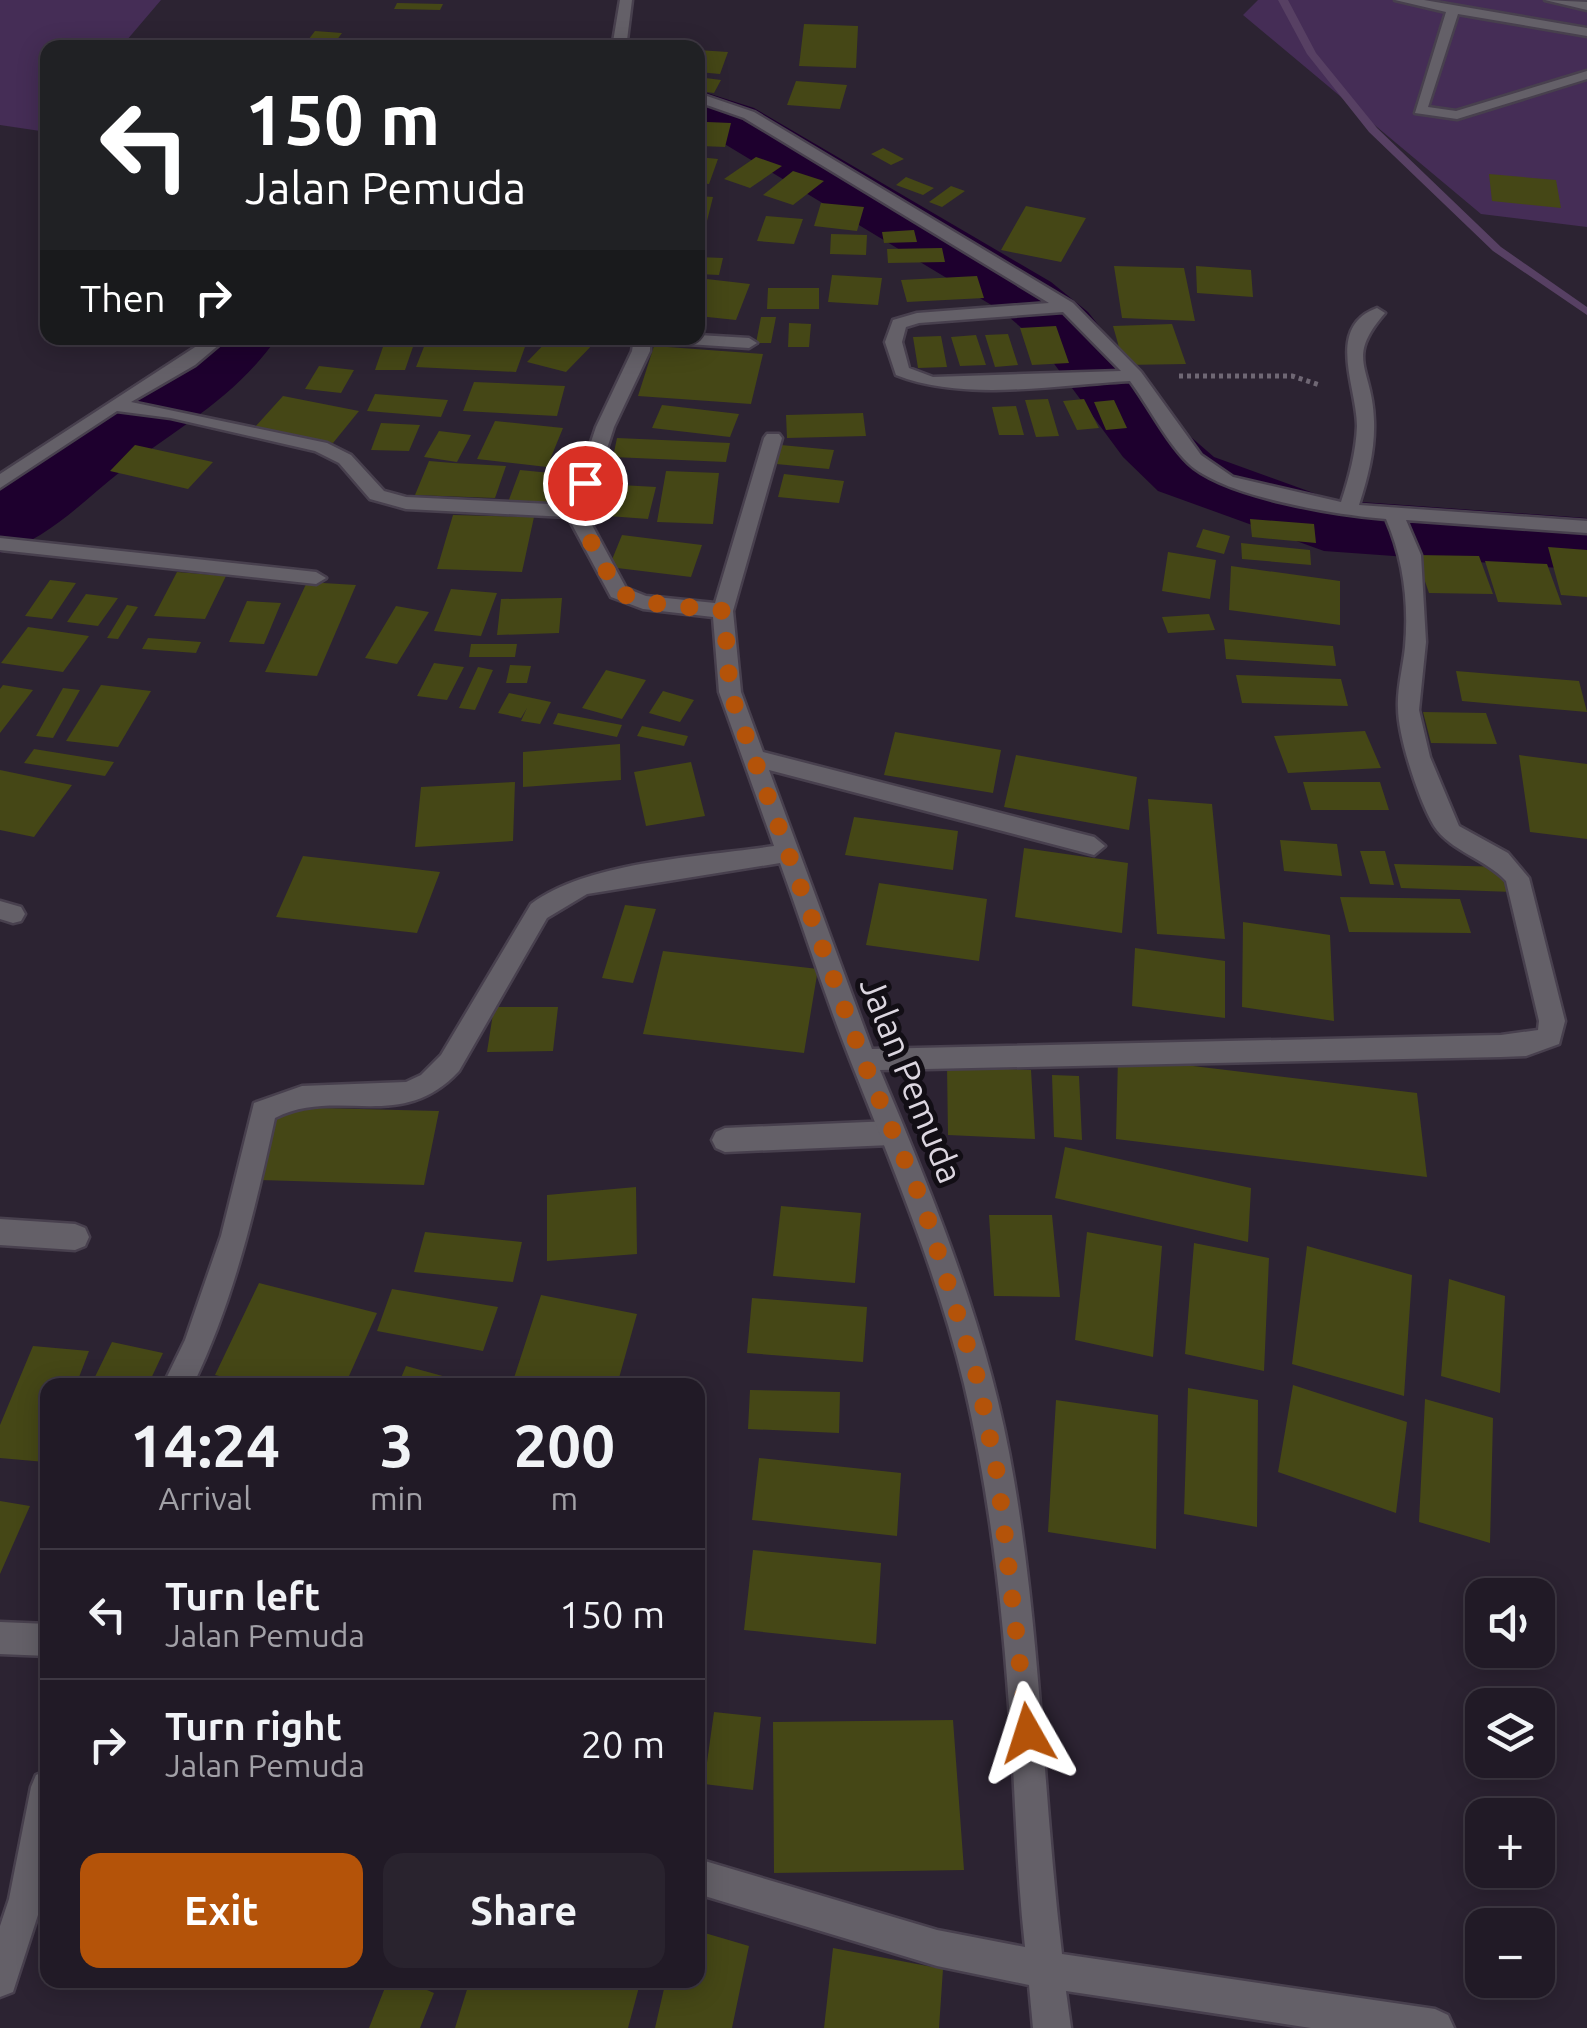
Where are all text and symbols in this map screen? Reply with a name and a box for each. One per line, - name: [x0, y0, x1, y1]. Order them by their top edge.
- icon: left: [80, 80, 210, 210]
- text: 150 m: [245, 80, 440, 158]
- text: Jalan Pemuda: [245, 162, 526, 213]
- icon: right: [186, 270, 241, 325]
- text: Then: [80, 277, 166, 319]
- pin: [543, 441, 628, 526]
- icon: arrive: [558, 456, 613, 511]
- street label: Jalan Pemuda: [852, 971, 971, 1188]
- text: 14:24: [130, 1411, 280, 1478]
- text: 3: [380, 1411, 414, 1478]
- text: 200: [514, 1411, 615, 1478]
- text: Arrival: [158, 1480, 252, 1516]
- text: min: [370, 1480, 424, 1516]
- text: m: [550, 1480, 578, 1516]
- text: Turn left: [165, 1575, 320, 1617]
- map controls: [1465, 1578, 1555, 1998]
- button: sound: [1465, 1578, 1555, 1668]
- icon: left: [80, 1587, 135, 1642]
- text: 150 m: [559, 1593, 665, 1635]
- text: Jalan Pemuda: [165, 1617, 365, 1653]
- position arrow: [976, 1681, 1080, 1785]
- button: layers: [1465, 1688, 1555, 1778]
- text: Turn right: [165, 1705, 342, 1747]
- icon: right: [80, 1717, 135, 1772]
- text: 20 m: [581, 1723, 665, 1765]
- text: Jalan Pemuda: [165, 1747, 365, 1783]
- button: +: [1465, 1798, 1555, 1888]
- button: Exit: [80, 1853, 363, 1968]
- button: Share: [383, 1853, 665, 1968]
- button: −: [1465, 1908, 1555, 1998]

